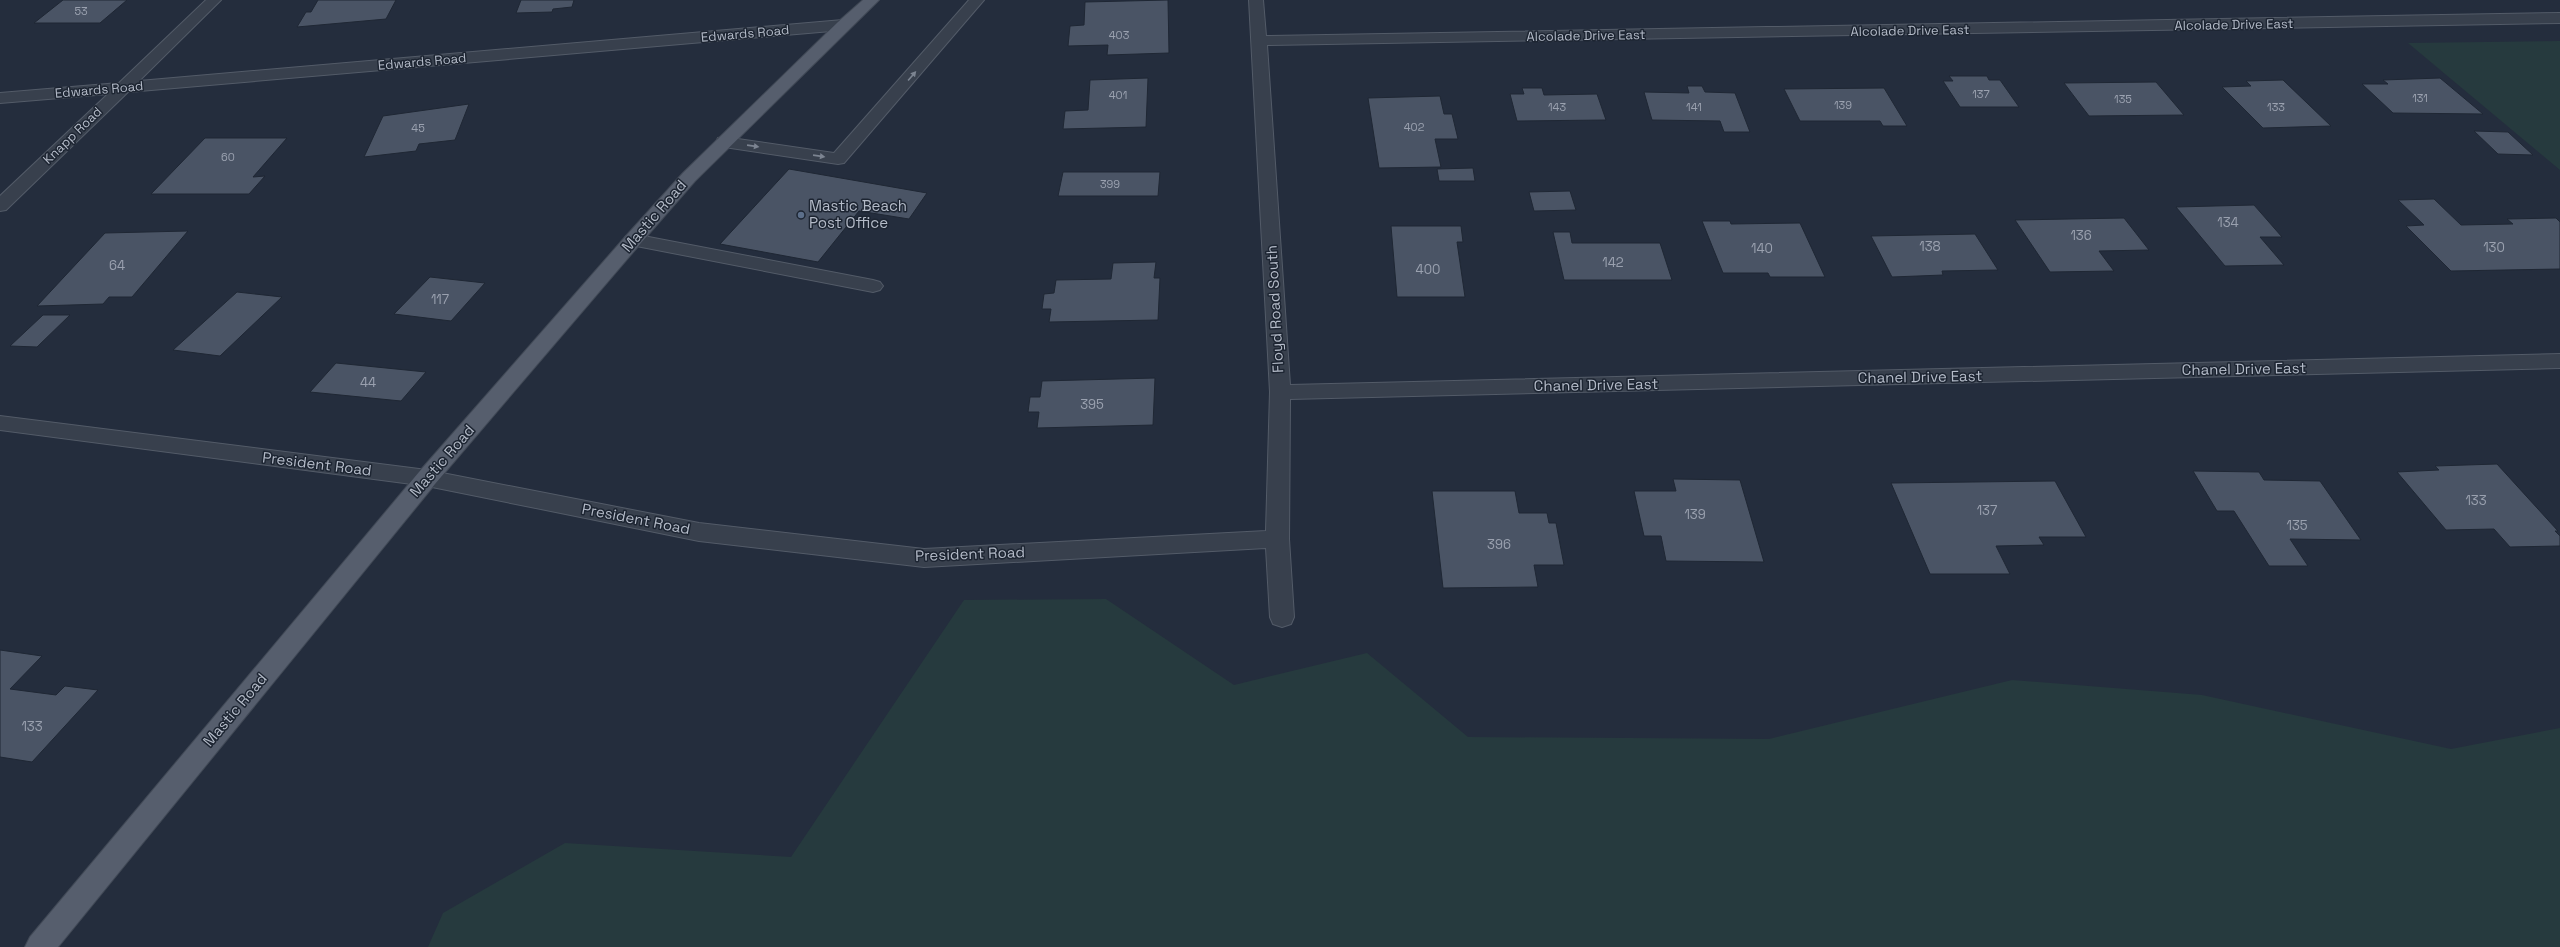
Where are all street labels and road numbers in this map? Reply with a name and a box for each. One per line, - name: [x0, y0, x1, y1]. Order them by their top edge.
- street label: Alcolade Drive East: [2174, 15, 2294, 34]
- street label: Edwards Road: [700, 21, 790, 46]
- street label: Alcolade Drive East: [1850, 21, 1970, 40]
- street label: Alcolade Drive East: [1526, 26, 1646, 45]
- street label: Edwards Road: [377, 49, 467, 74]
- street label: Edwards Road: [54, 77, 144, 102]
- street label: Knapp Road: [39, 103, 105, 168]
- street label: Mastic Road: [617, 176, 690, 256]
- street label: Floyd Road South: [1262, 245, 1287, 374]
- street label: Chanel Drive East: [2182, 358, 2306, 379]
- street label: Chanel Drive East: [1858, 366, 1982, 387]
- street label: Chanel Drive East: [1534, 374, 1658, 395]
- street label: Mastic Road: [405, 421, 478, 501]
- street label: President Road: [261, 447, 373, 480]
- street label: President Road: [580, 499, 692, 538]
- street label: President Road: [915, 542, 1025, 565]
- street label: Mastic Road: [199, 669, 271, 750]

